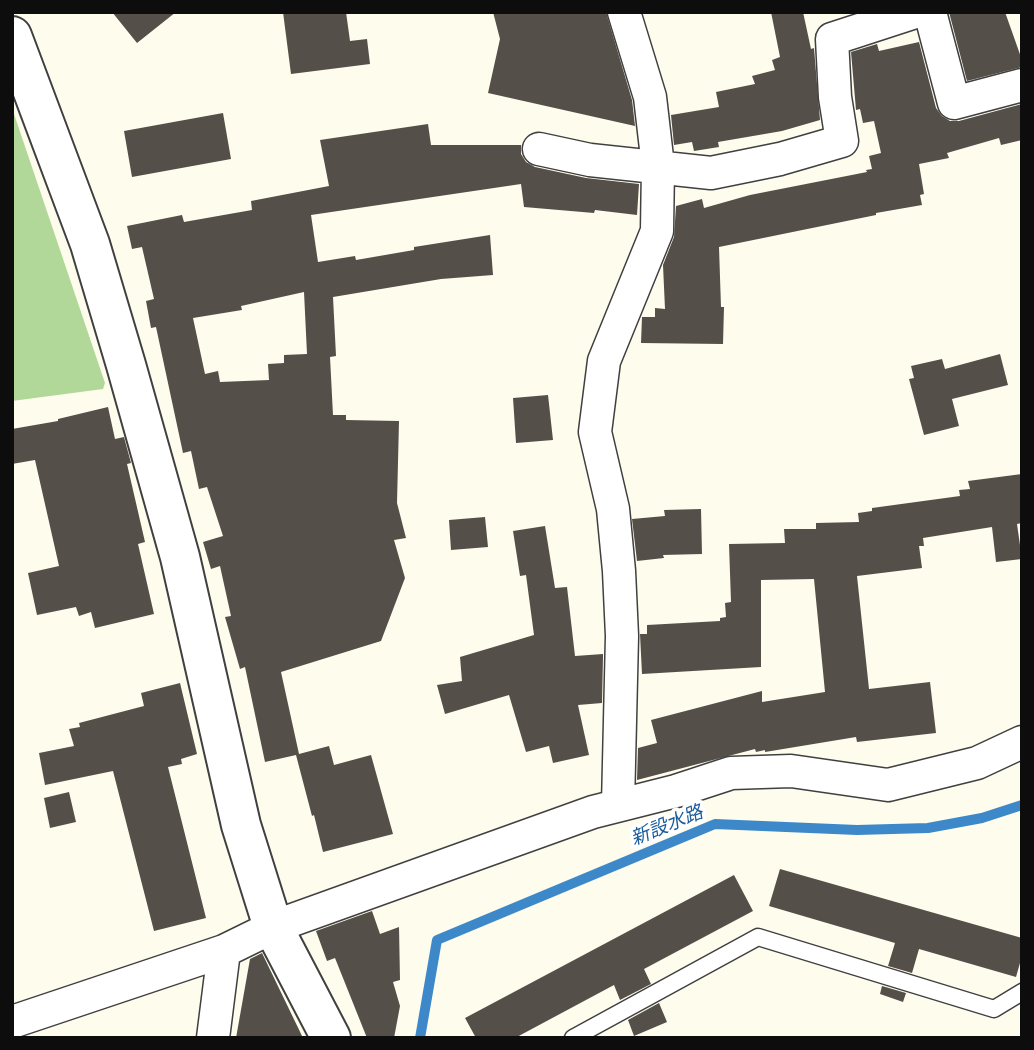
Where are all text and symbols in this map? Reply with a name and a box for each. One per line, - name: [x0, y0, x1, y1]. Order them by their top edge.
- water label: 新設水路: [627, 801, 707, 851]

